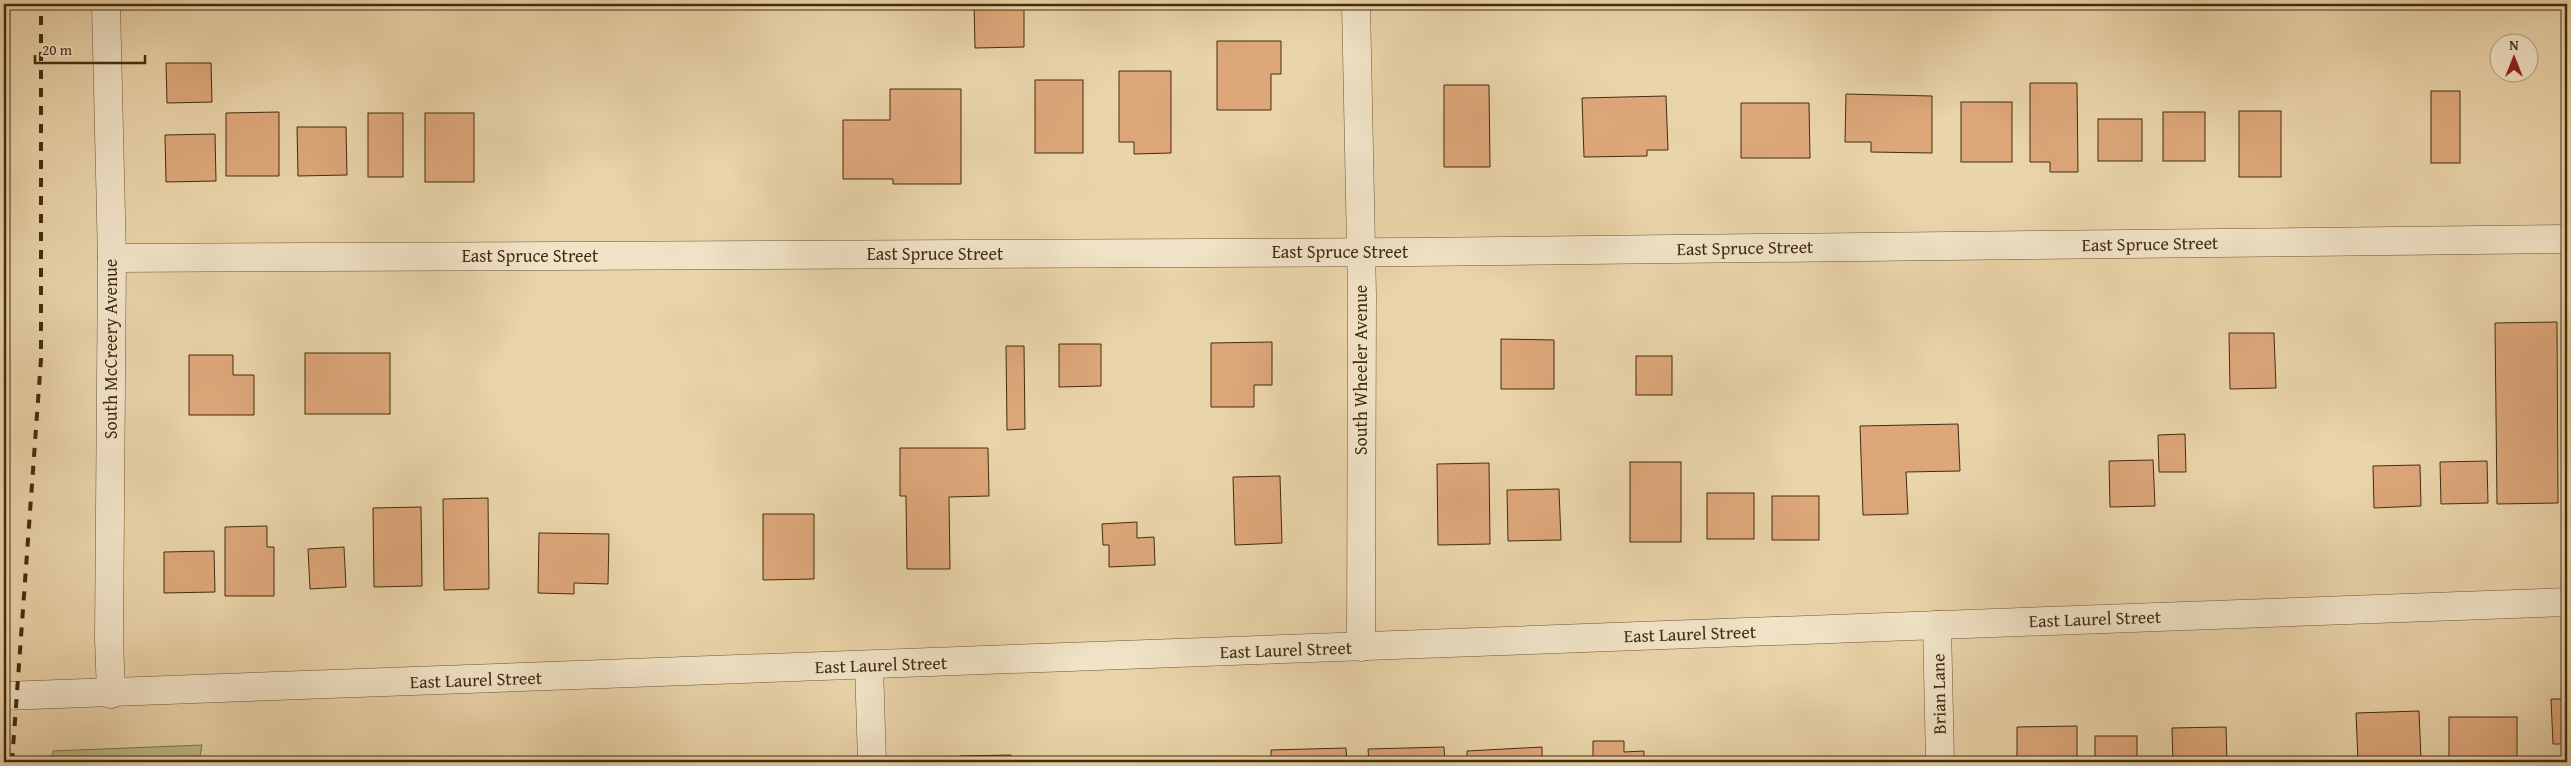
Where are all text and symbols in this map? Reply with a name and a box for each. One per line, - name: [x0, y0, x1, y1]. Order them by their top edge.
- scale bar: [35, 32, 145, 64]
- north arrow: [2488, 32, 2538, 82]
- text: N: [2509, 35, 2519, 55]
- text: 20 m: [42, 39, 73, 60]
- street label: East Spruce Street: [2081, 229, 2219, 258]
- street label: East Spruce Street: [1676, 233, 1814, 262]
- street label: East Spruce Street: [1272, 238, 1409, 265]
- street label: East Spruce Street: [867, 240, 1004, 267]
- street label: East Spruce Street: [462, 242, 599, 269]
- street label: South McCreery Avenue: [97, 259, 124, 439]
- street label: South Wheeler Avenue: [1347, 285, 1374, 455]
- street label: East Laurel Street: [2028, 603, 2162, 634]
- street label: East Laurel Street: [1623, 618, 1757, 649]
- street label: East Laurel Street: [1219, 634, 1353, 665]
- street label: East Laurel Street: [814, 649, 948, 680]
- street label: Brian Lane: [1924, 653, 1953, 735]
- street label: East Laurel Street: [409, 664, 543, 695]

